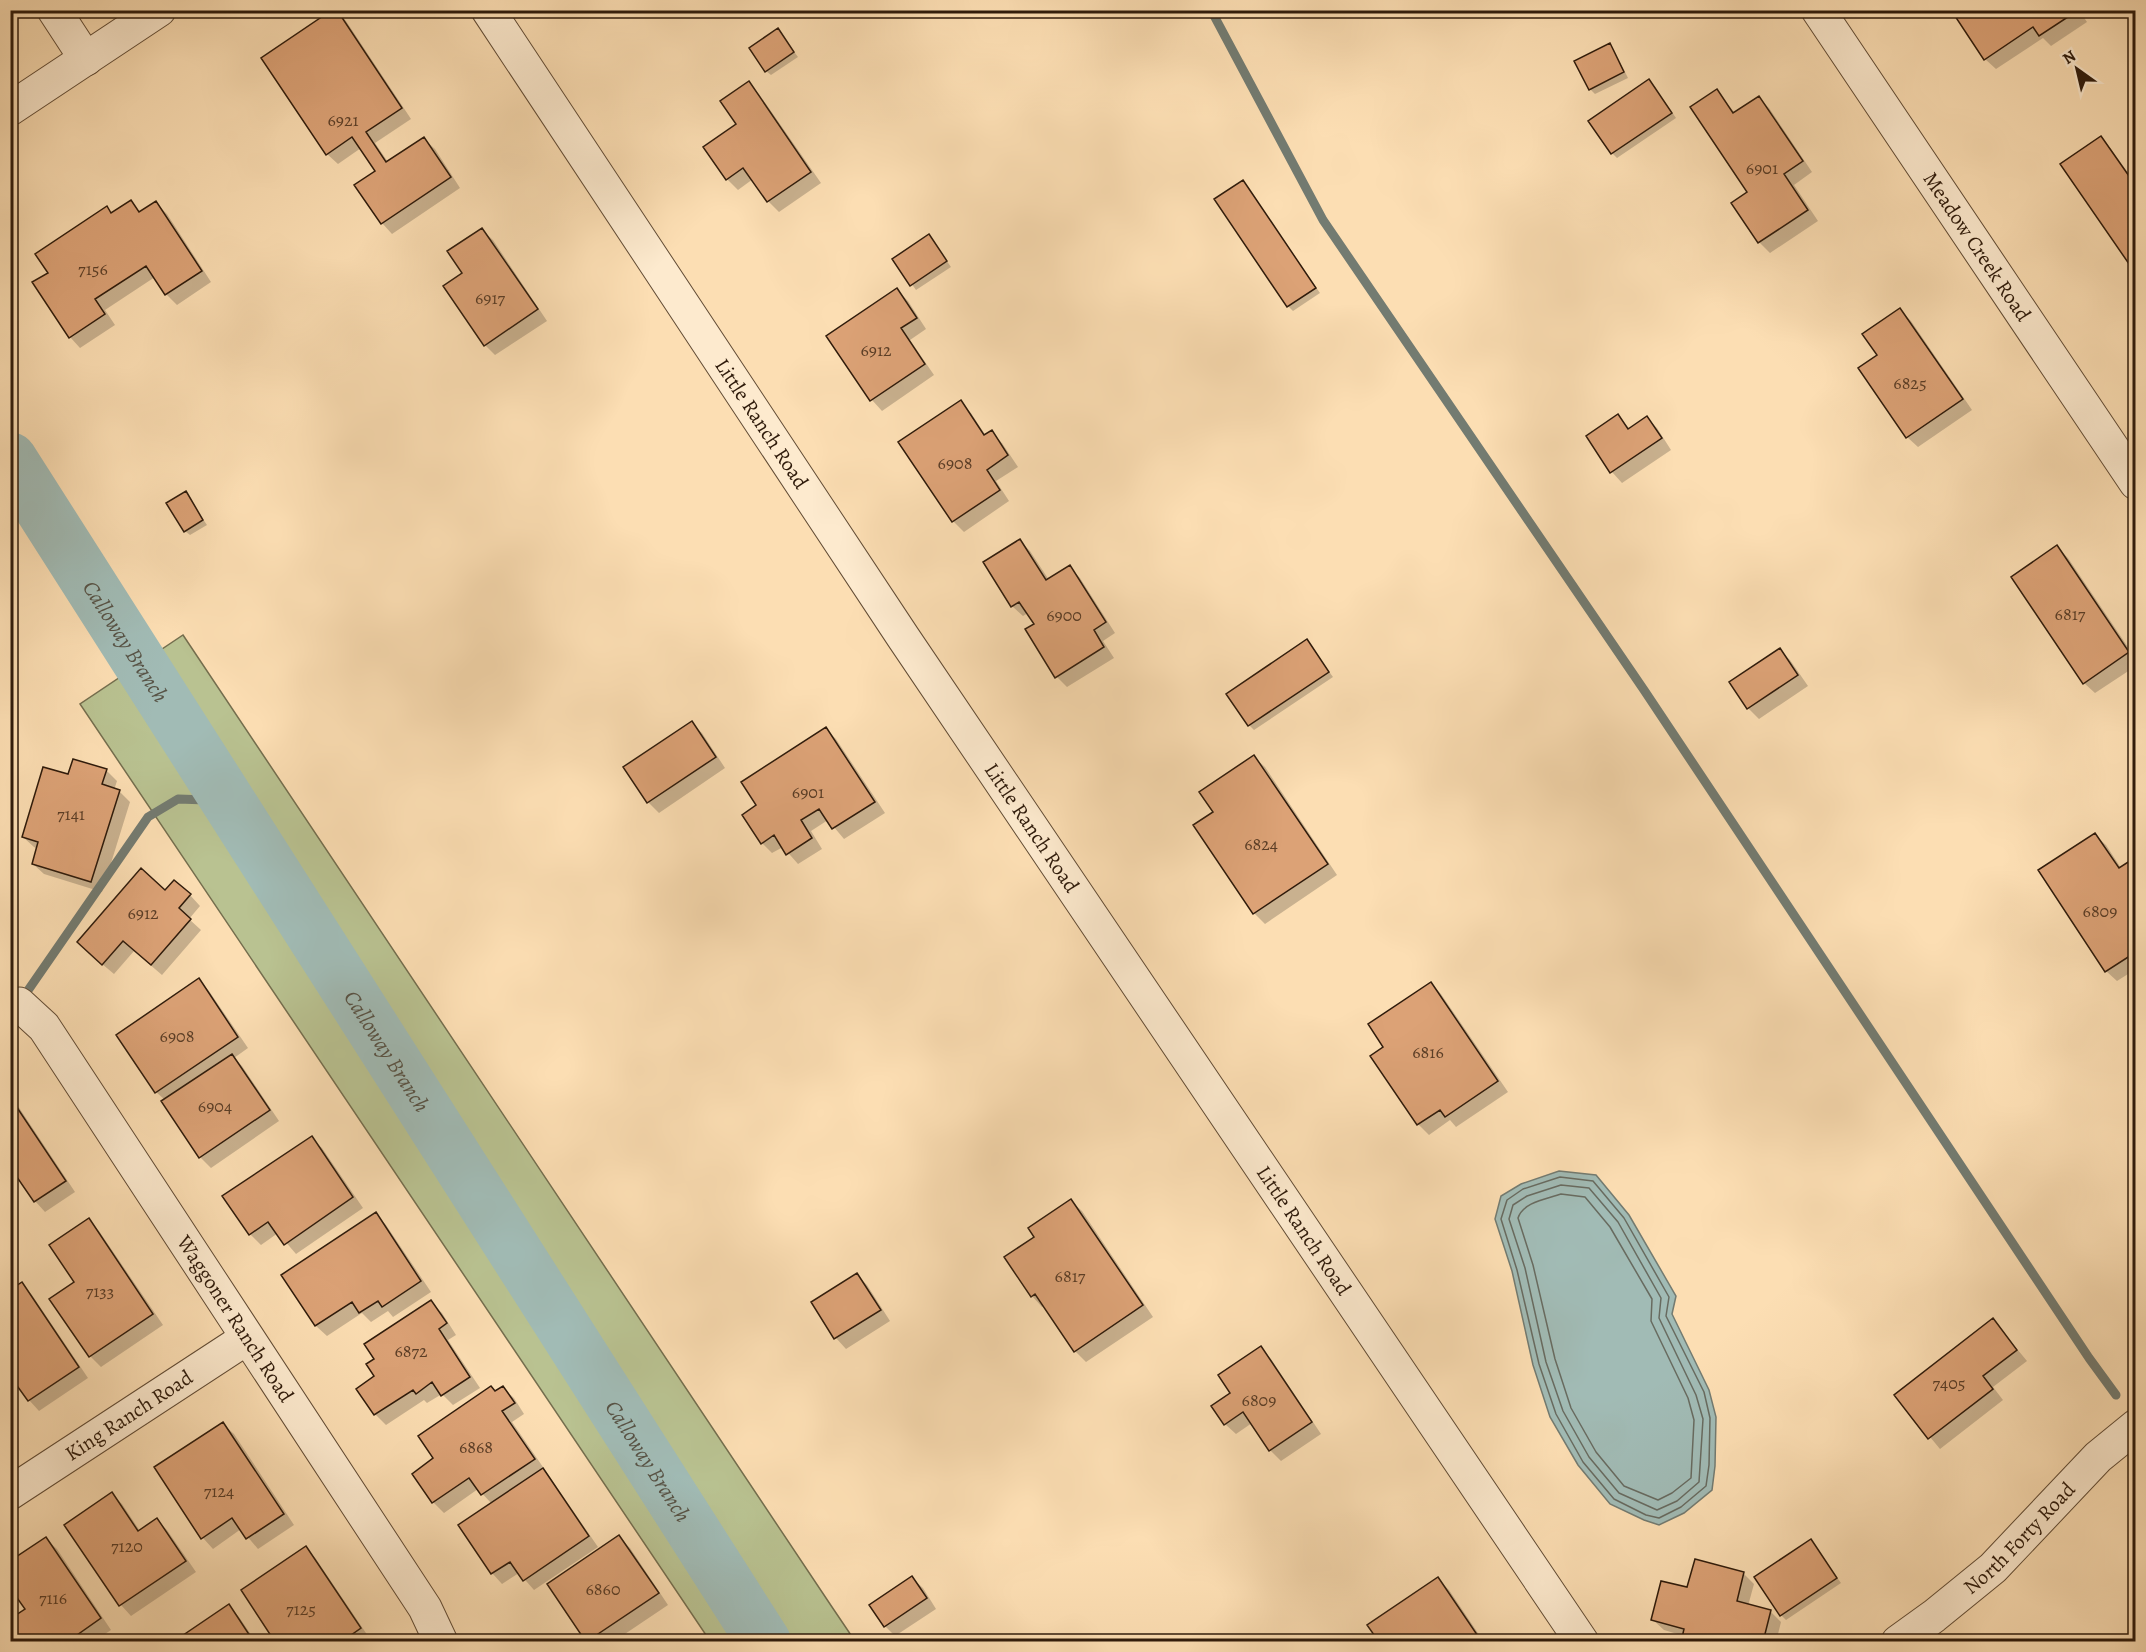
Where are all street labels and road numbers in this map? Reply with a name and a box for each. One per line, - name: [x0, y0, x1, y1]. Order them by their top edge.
- street label: Meadow Creek Road: [1917, 166, 2038, 327]
- street label: Little Ranch Road: [708, 353, 815, 495]
- street label: Little Ranch Road: [978, 757, 1086, 899]
- street label: Little Ranch Road: [1250, 1160, 1358, 1301]
- street label: Waggoner Ranch Road: [170, 1229, 301, 1408]
- street label: King Ranch Road: [60, 1363, 199, 1467]
- street label: North Forty Road: [1957, 1475, 2082, 1601]

